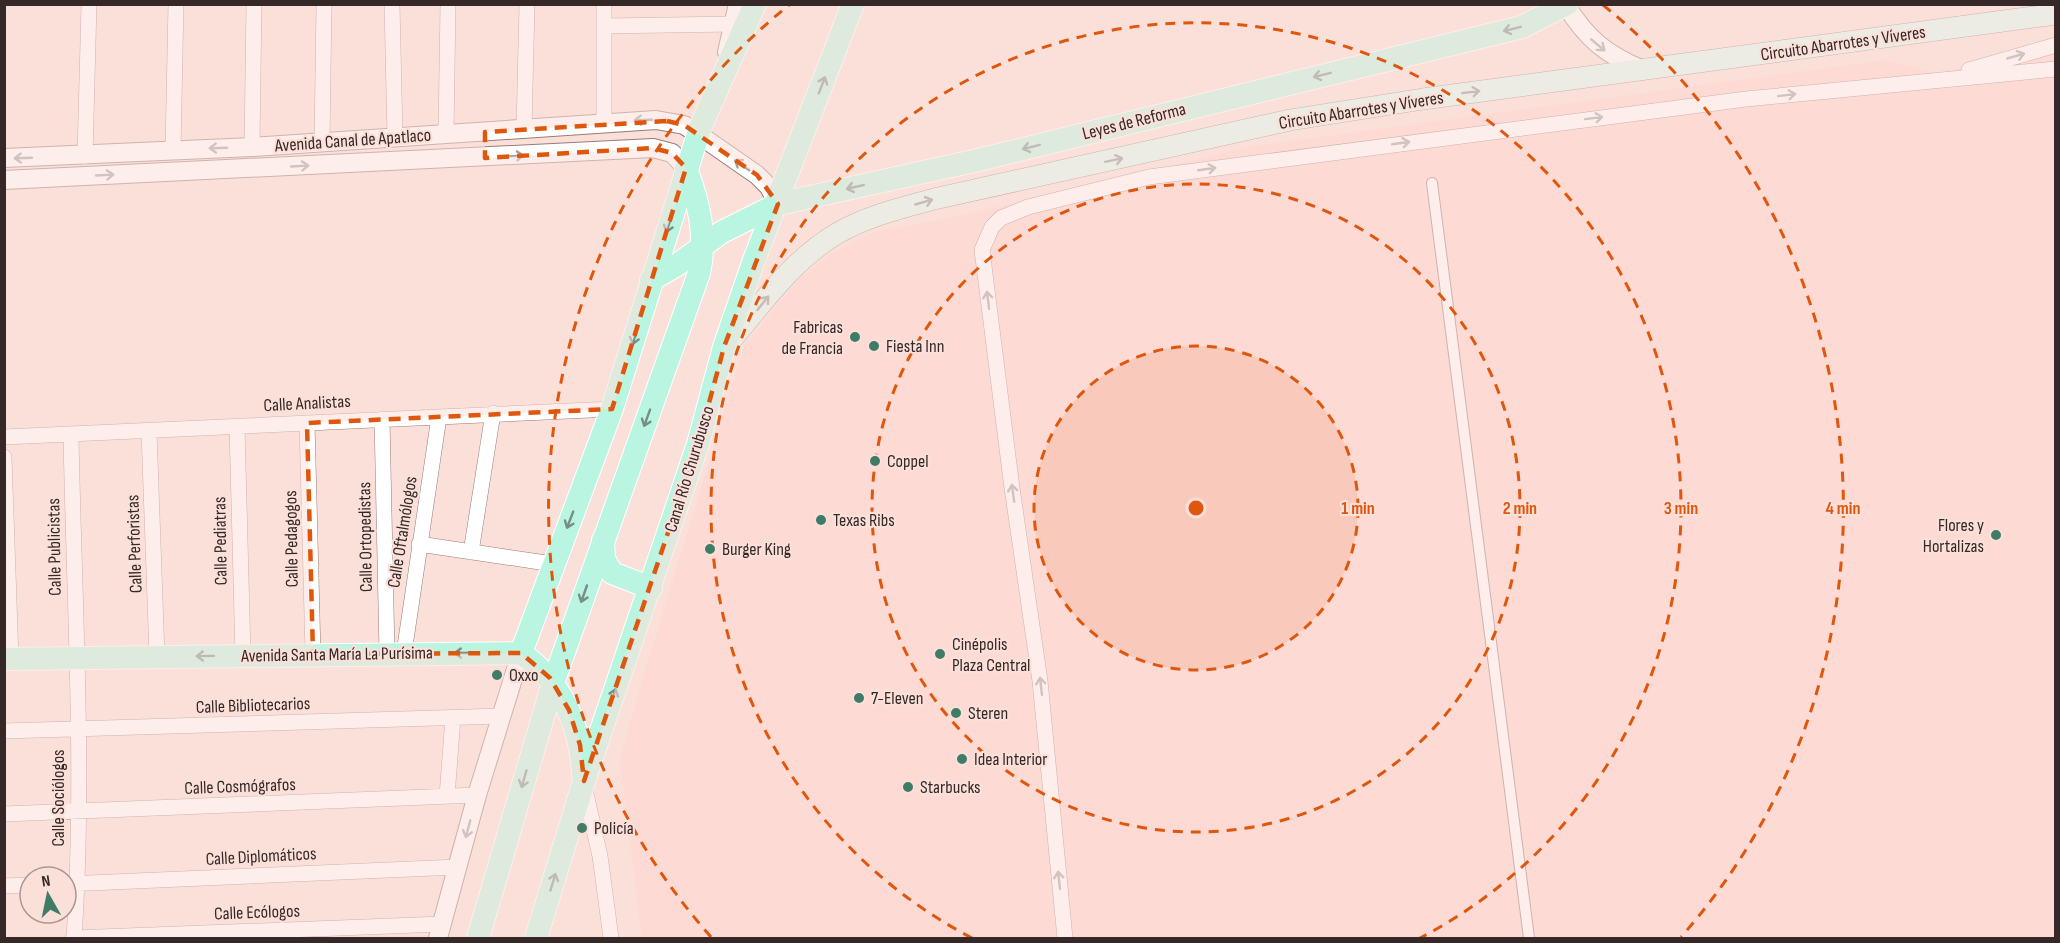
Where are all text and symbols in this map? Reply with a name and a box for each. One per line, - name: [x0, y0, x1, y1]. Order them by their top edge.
- street label: Circuito Abarrotes y Víveres: [1759, 22, 1927, 65]
- one-way arrow: [1503, 24, 1522, 36]
- one-way arrow: [1590, 38, 1605, 52]
- one-way arrow: [2006, 50, 2025, 61]
- one-way arrow: [1313, 70, 1332, 82]
- one-way arrow: [817, 76, 828, 95]
- street label: Circuito Abarrotes y Víveres: [1277, 87, 1445, 134]
- one-way arrow: [1460, 87, 1480, 98]
- one-way arrow: [1777, 89, 1797, 100]
- street label: Leyes de Reforma: [1080, 98, 1188, 144]
- one-way arrow: [1584, 113, 1603, 124]
- one-way arrow: [634, 115, 654, 126]
- street label: Avenida Canal de Apatlaco: [273, 125, 432, 157]
- one-way arrow: [1390, 138, 1410, 149]
- one-way arrow: [1022, 141, 1041, 153]
- one-way arrow: [209, 143, 229, 154]
- one-way arrow: [505, 150, 525, 161]
- one-way arrow: [14, 152, 34, 163]
- one-way arrow: [1105, 153, 1124, 165]
- one-way arrow: [735, 159, 751, 171]
- one-way arrow: [289, 161, 309, 172]
- one-way arrow: [1197, 164, 1217, 175]
- one-way arrow: [94, 170, 114, 181]
- one-way arrow: [846, 182, 865, 193]
- one-way arrow: [914, 196, 933, 207]
- one-way arrow: [663, 214, 674, 233]
- one-way arrow: [982, 290, 993, 310]
- one-way arrow: [756, 295, 769, 311]
- place label: Fabricas de Francia: [782, 317, 843, 359]
- one-way arrow: [628, 326, 640, 345]
- marker: Fabricas de Francia: [848, 330, 862, 344]
- place label: Fiesta Inn: [886, 336, 944, 357]
- marker: Fiesta Inn: [867, 339, 881, 353]
- street label: Calle Analistas: [263, 391, 351, 416]
- street label: Canal Río Churubusco: [660, 403, 719, 535]
- one-way arrow: [640, 409, 651, 427]
- place label: Coppel: [887, 451, 929, 472]
- marker: Coppel: [868, 454, 882, 468]
- street label: Calle Oftalmólogos: [383, 475, 422, 589]
- street label: Calle Ortopedistas: [354, 482, 377, 592]
- one-way arrow: [1007, 484, 1018, 504]
- street label: Calle Pedagogos: [280, 490, 303, 588]
- street label: Calle Perforistas: [122, 494, 147, 594]
- street label: Calle Pediatras: [209, 497, 232, 585]
- street label: Calle Publicistas: [43, 498, 66, 596]
- centre of rings: [1186, 498, 1206, 518]
- text: 1 min: [1341, 498, 1375, 519]
- text: 2 min: [1503, 498, 1537, 519]
- text: 3 min: [1664, 498, 1698, 519]
- text: 4 min: [1826, 498, 1860, 519]
- one-way arrow: [564, 510, 575, 529]
- place label: Texas Ribs: [833, 510, 895, 531]
- marker: Texas Ribs: [814, 513, 828, 527]
- place label: Flores y Hortalizas: [1923, 515, 1984, 557]
- marker: Flores y Hortalizas: [1989, 528, 2003, 542]
- place label: Burger King: [722, 539, 791, 560]
- marker: Burger King: [703, 542, 717, 556]
- one-way arrow: [577, 584, 588, 603]
- place label: Cinépolis Plaza Central: [952, 634, 1030, 676]
- street label: Avenida Santa María La Purísima: [240, 642, 433, 667]
- one-way arrow: [453, 647, 473, 659]
- marker: Cinépolis Plaza Central: [933, 647, 947, 661]
- one-way arrow: [195, 650, 215, 662]
- place label: Oxxo: [509, 665, 539, 686]
- marker: Oxxo: [490, 668, 504, 682]
- one-way arrow: [1035, 677, 1046, 697]
- one-way arrow: [609, 688, 620, 707]
- place label: 7-Eleven: [871, 688, 924, 709]
- marker: 7-Eleven: [852, 691, 866, 705]
- street label: Calle Bibliotecarios: [195, 693, 311, 718]
- place label: Steren: [968, 703, 1008, 724]
- marker: Steren: [949, 706, 963, 720]
- street label: Calle Sociólogos: [48, 749, 69, 847]
- place label: Idea Interior: [974, 749, 1047, 770]
- marker: Idea Interior: [955, 752, 969, 766]
- one-way arrow: [518, 770, 529, 789]
- street label: Calle Cosmógrafos: [184, 774, 296, 799]
- place label: Starbucks: [920, 777, 980, 798]
- marker: Starbucks: [901, 780, 915, 794]
- place label: Policía: [594, 818, 634, 839]
- one-way arrow: [462, 820, 473, 839]
- marker: Policía: [575, 821, 589, 835]
- street label: Calle Diplomáticos: [205, 843, 317, 870]
- north arrow: [18, 865, 78, 925]
- one-way arrow: [1053, 871, 1064, 891]
- text: N: [40, 872, 52, 892]
- one-way arrow: [548, 873, 559, 892]
- street label: Calle Ecólogos: [214, 901, 300, 924]

